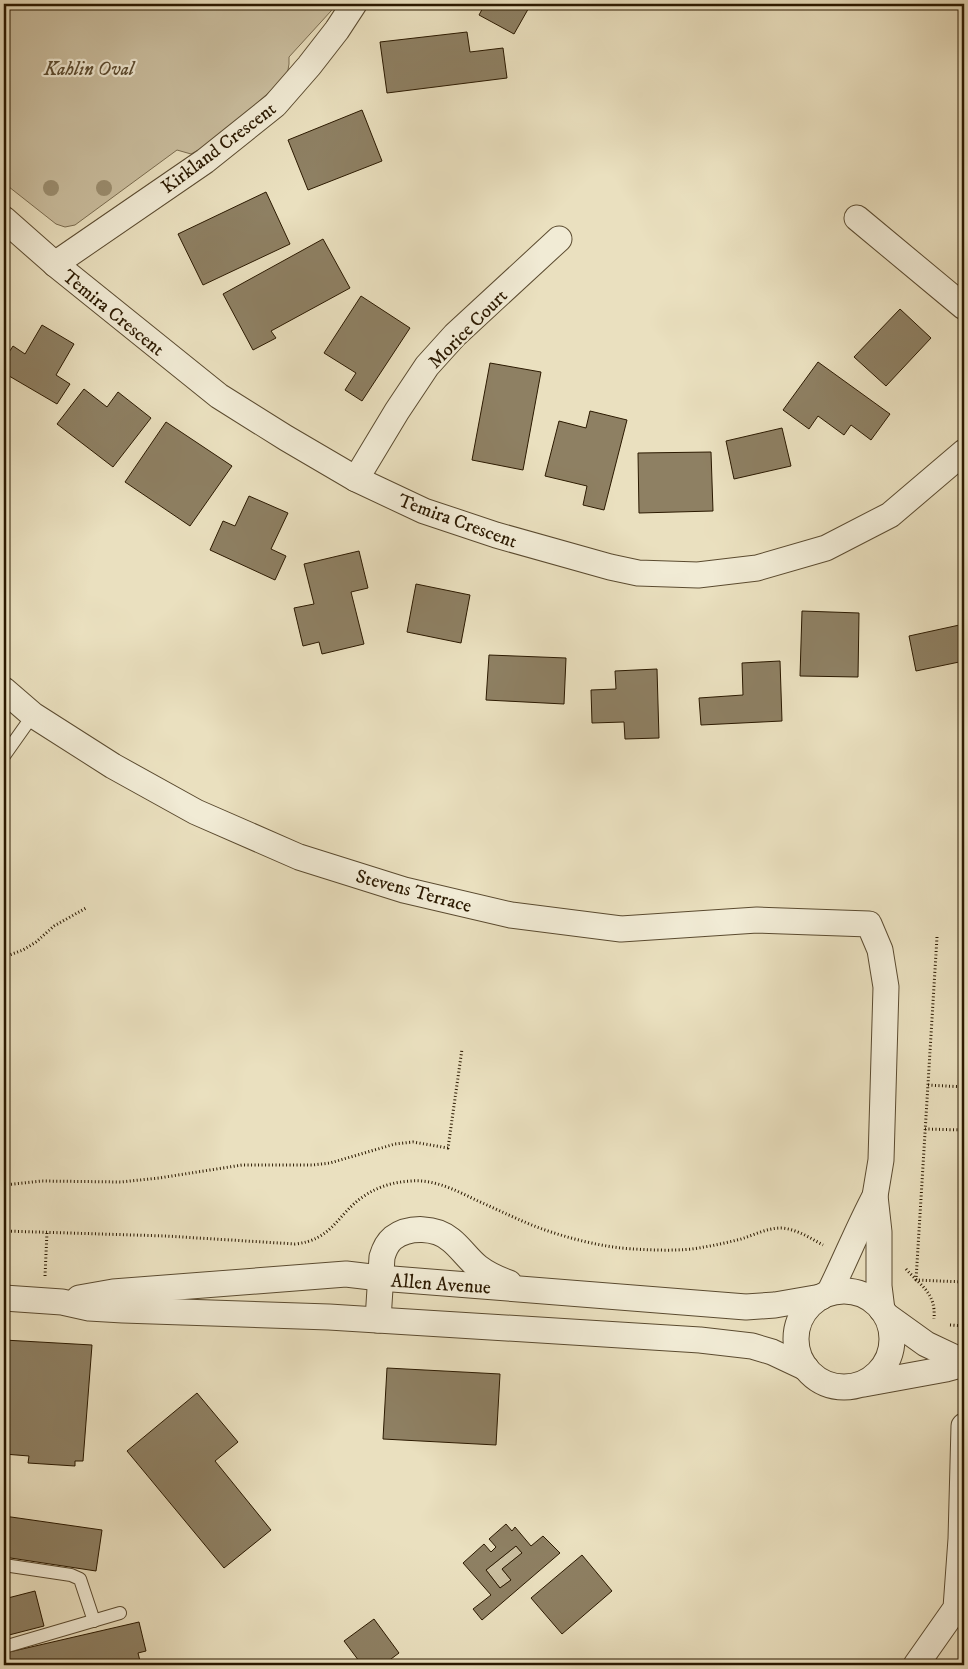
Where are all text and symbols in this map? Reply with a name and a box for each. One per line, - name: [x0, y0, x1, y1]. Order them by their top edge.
- park label: Kahlin Oval: [43, 58, 136, 81]
- street label: Kirkland Crescent: [157, 98, 281, 199]
- street label: Temira Crescent: [57, 265, 169, 361]
- street label: Morice Court: [424, 285, 512, 373]
- street label: Temira Crescent: [395, 489, 520, 554]
- street label: Stevens Terrace: [353, 865, 474, 918]
- street label: Allen Avenue: [390, 1270, 492, 1299]

